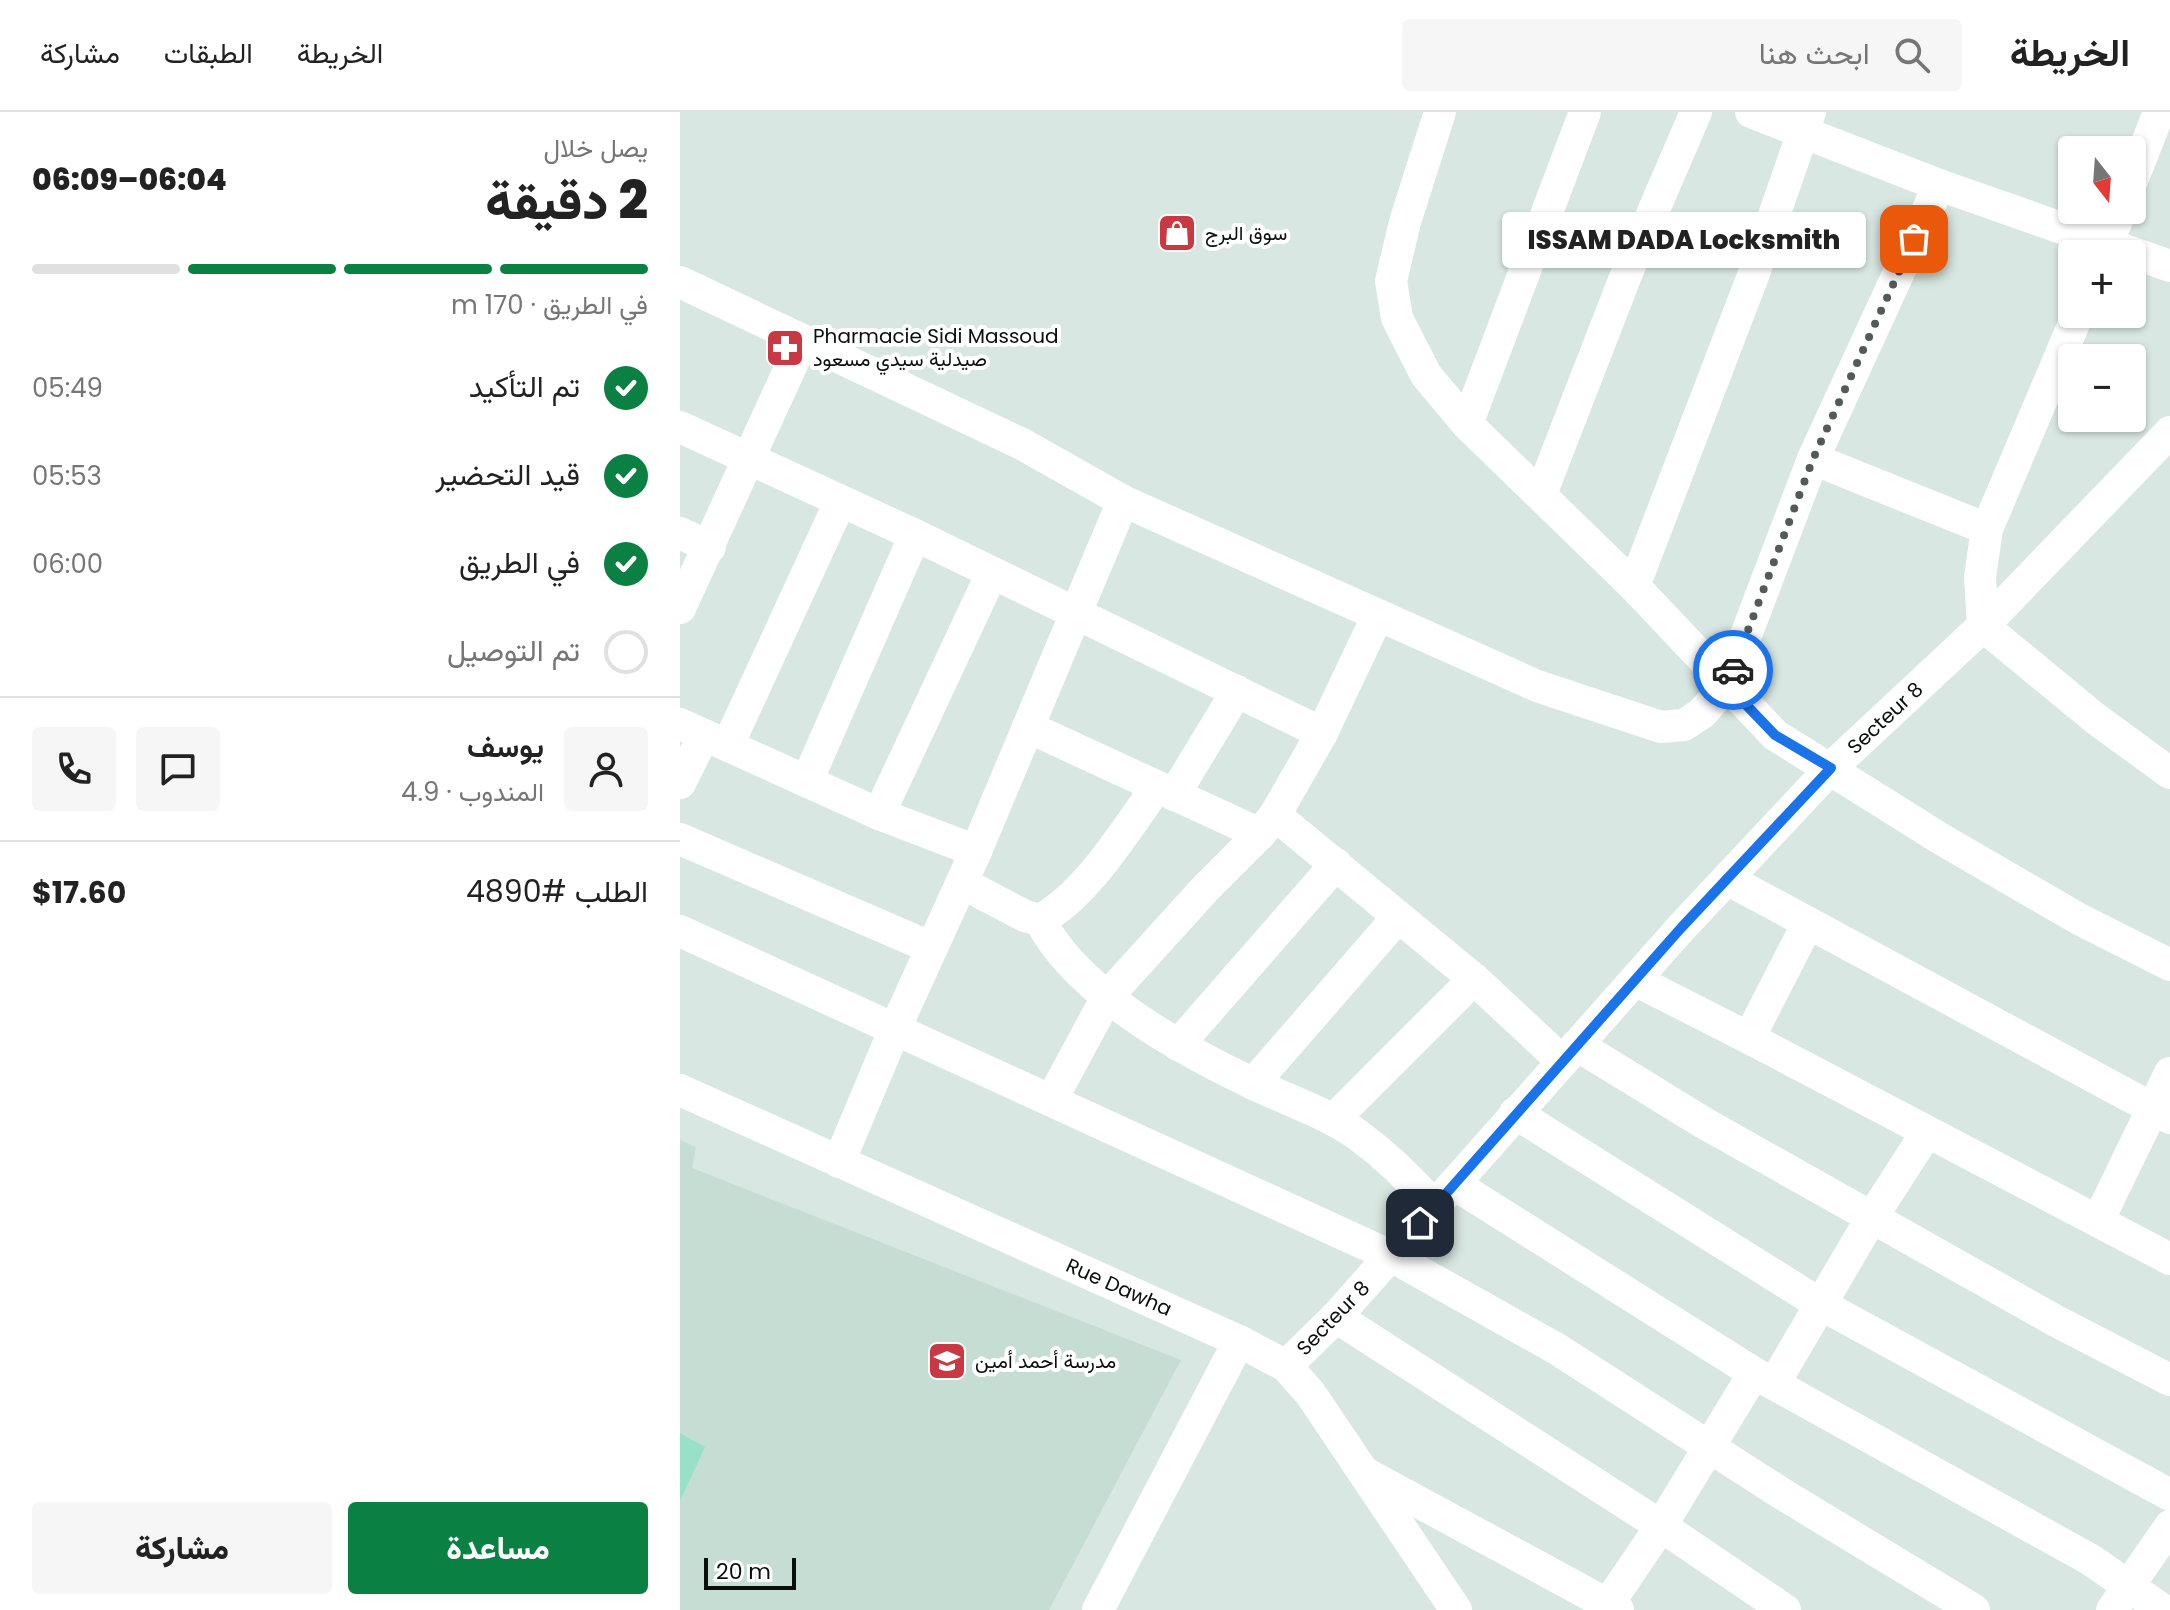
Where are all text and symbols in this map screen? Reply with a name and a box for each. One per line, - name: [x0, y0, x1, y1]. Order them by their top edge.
- search box: [1402, 19, 1962, 91]
- text: الخريطة: [2010, 26, 2130, 79]
- text: ابحث هنا: [1759, 32, 1870, 75]
- icon: search: [1890, 33, 1934, 77]
- text: مشاركة: [40, 34, 120, 73]
- text: الطبقات: [164, 34, 253, 73]
- text: الخريطة: [297, 34, 383, 73]
- text: يصل خلال: [543, 130, 648, 166]
- north arrow: [2058, 136, 2146, 224]
- map controls: [2058, 136, 2146, 432]
- text: 06:04–06:09: [32, 158, 227, 201]
- text: 2 دقيقة: [485, 164, 648, 237]
- pin: [1880, 205, 1948, 273]
- callout: ISSAM DADA Locksmith: [1502, 211, 1866, 267]
- shop icon: سوق البرج: [1156, 212, 1198, 254]
- icon: bag: [1892, 217, 1936, 261]
- place label: سوق البرج: [1205, 219, 1287, 247]
- text: ISSAM DADA Locksmith: [1528, 222, 1840, 258]
- button: +: [2058, 240, 2146, 328]
- text: في الطريق · 170 m: [451, 287, 648, 323]
- place label: Pharmacie Sidi Massoud صيدلية سيدي مسعود: [813, 322, 1058, 376]
- pharmacy icon: Pharmacie Sidi Massoud صيدلية سيدي مسعود: [764, 327, 806, 369]
- button: −: [2058, 344, 2146, 432]
- text: تم التأكيد: [469, 365, 580, 408]
- icon: check: [604, 366, 648, 410]
- text: 05:49: [32, 370, 103, 406]
- text: قيد التحضير: [435, 453, 580, 496]
- icon: check: [604, 454, 648, 498]
- text: 05:53: [32, 458, 102, 494]
- text: في الطريق: [459, 541, 580, 584]
- icon: check: [604, 542, 648, 586]
- text: 06:00: [32, 546, 103, 582]
- text: تم التوصيل: [447, 629, 580, 672]
- courier: [1693, 630, 1773, 710]
- icon: car: [1711, 648, 1755, 692]
- street label: Secteur 8: [1841, 676, 1929, 760]
- text: يوسف: [467, 725, 544, 768]
- button: phone: [32, 727, 116, 811]
- button: chat: [136, 727, 220, 811]
- button: person: [564, 727, 648, 811]
- text: المندوب · 4.9: [401, 774, 544, 810]
- text: الطلب #4890: [466, 870, 648, 913]
- text: $17.60: [32, 871, 126, 914]
- pin: [1386, 1189, 1454, 1257]
- icon: home: [1398, 1201, 1442, 1245]
- street label: Rue Dawha: [1062, 1251, 1176, 1323]
- street label: Secteur 8: [1290, 1274, 1376, 1362]
- school or university icon: مدرسة أحمد أمين: [926, 1340, 968, 1382]
- place label: مدرسة أحمد أمين: [975, 1347, 1116, 1375]
- button: مشاركة: [32, 1502, 332, 1594]
- button: مساعدة: [348, 1502, 648, 1594]
- scale bar: [704, 1554, 796, 1590]
- text: 20 m: [716, 1556, 771, 1587]

